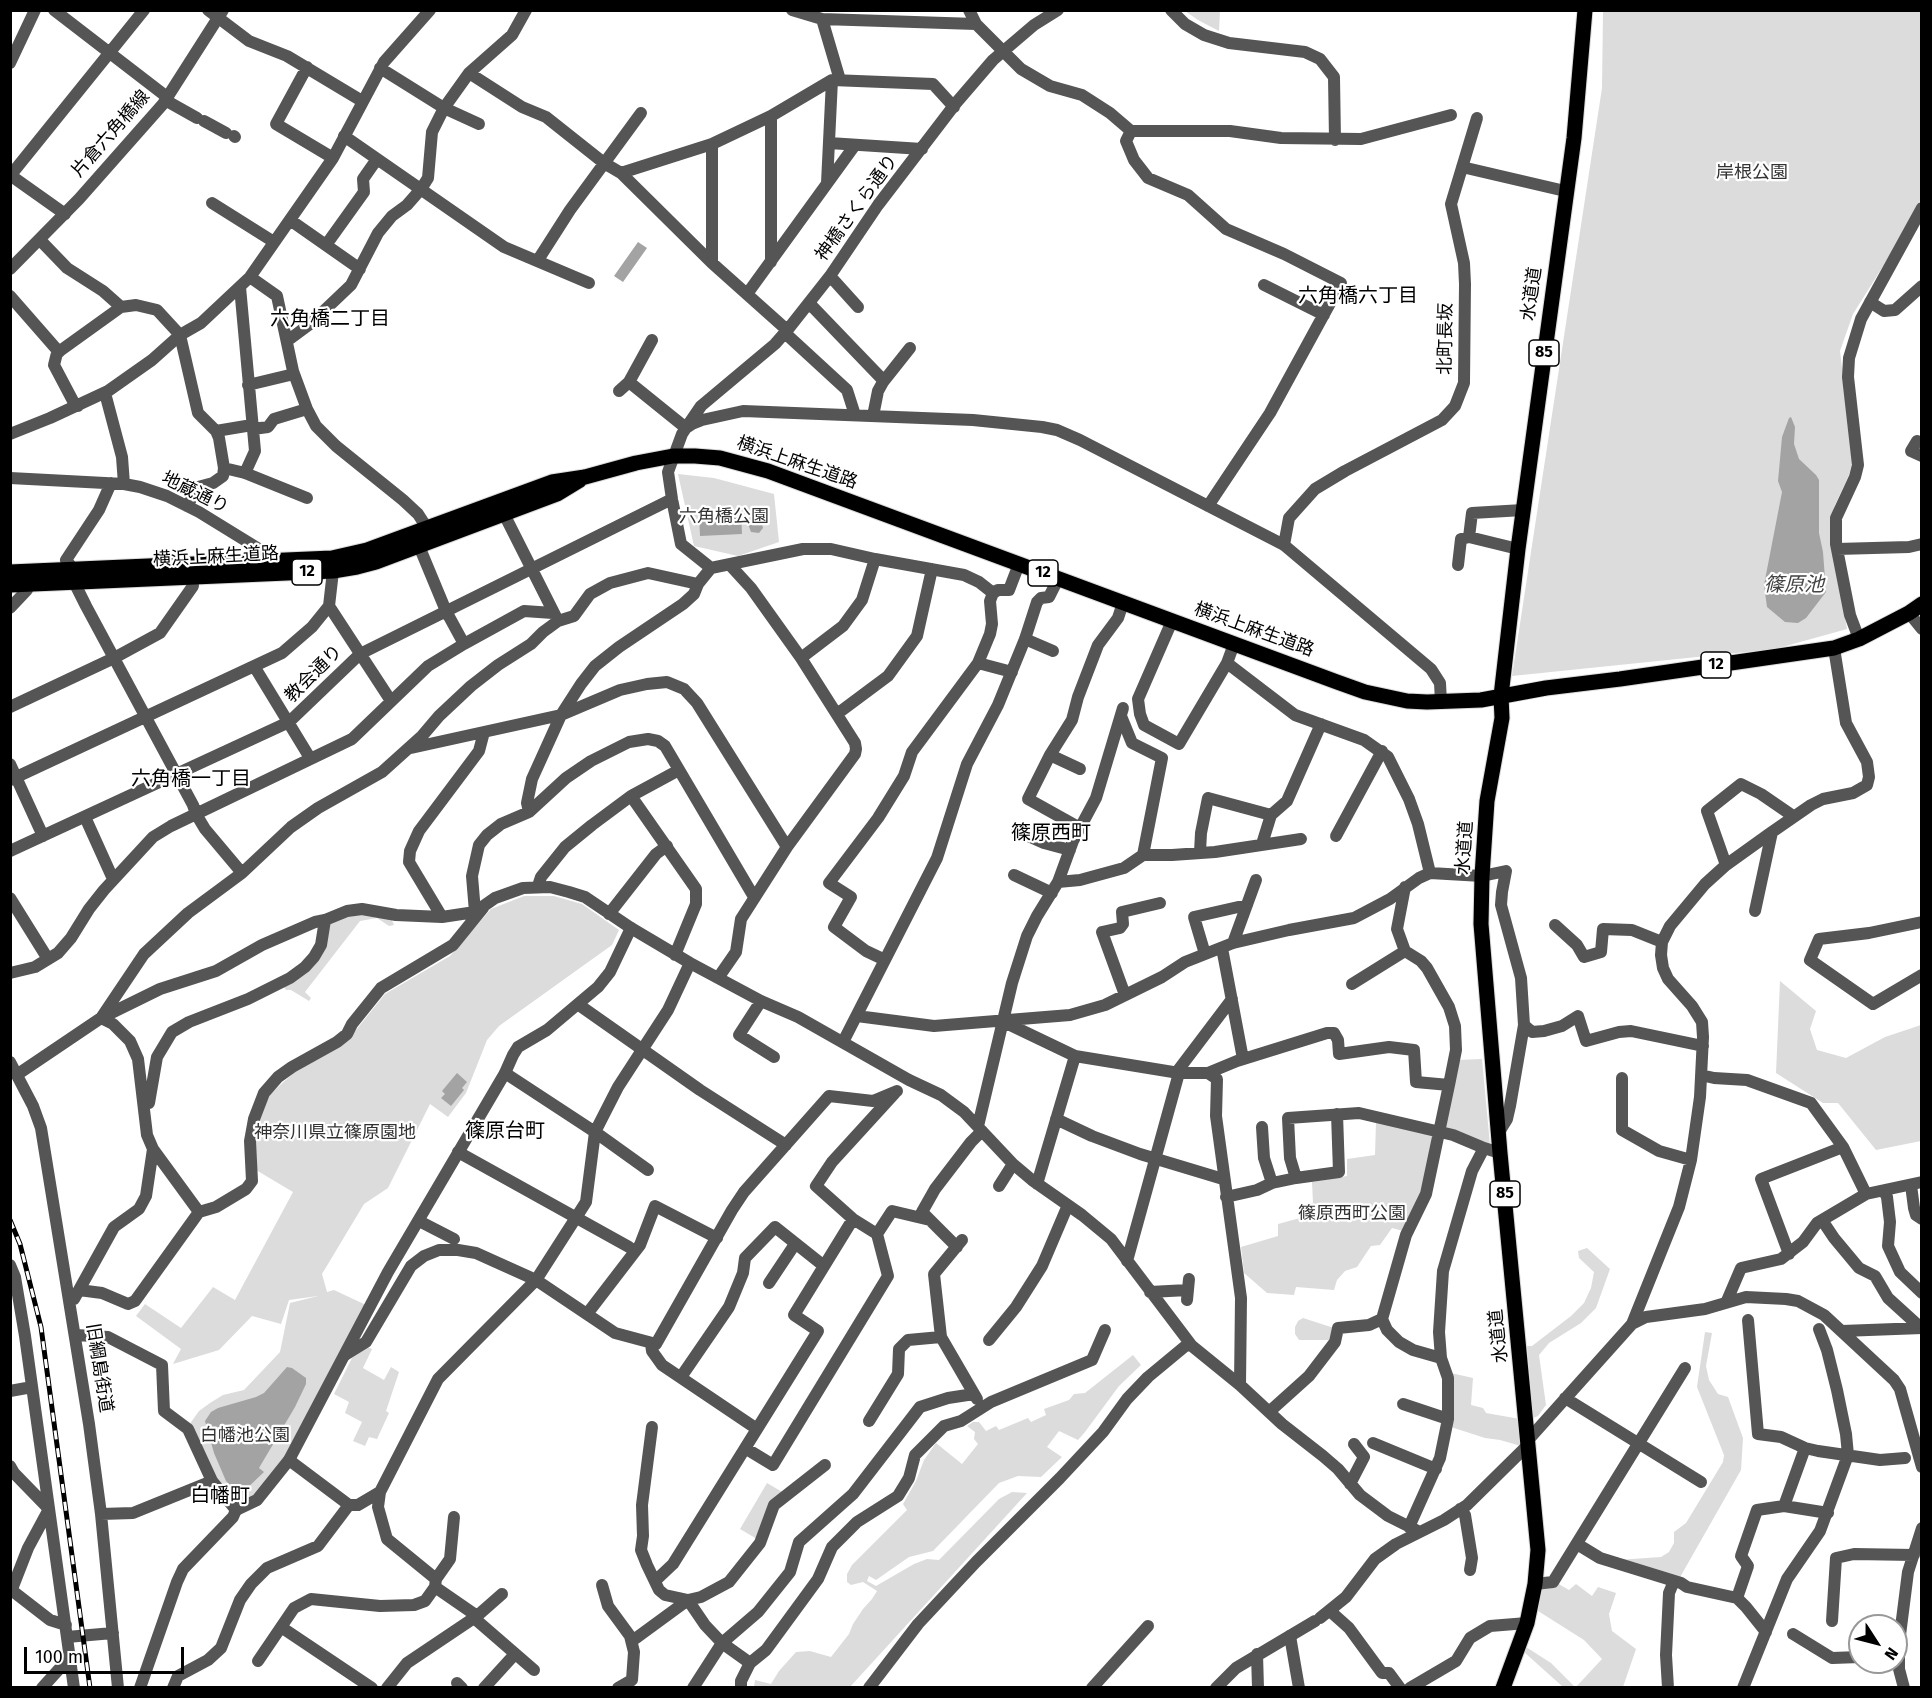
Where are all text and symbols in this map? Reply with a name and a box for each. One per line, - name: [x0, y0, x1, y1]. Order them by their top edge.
- street label: 片倉六角橋線: [67, 86, 155, 182]
- street label: 神橋さくら通り: [811, 151, 903, 265]
- park label: 岸根公園: [1716, 162, 1788, 184]
- street label: 水道道: [1518, 266, 1546, 322]
- district label: 六角橋六丁目: [1298, 284, 1418, 308]
- street label: 北町長坂: [1435, 303, 1457, 375]
- district label: 六角橋二丁目: [270, 307, 390, 331]
- road number: 85: [1529, 340, 1559, 366]
- street label: 横浜上麻生道路: [734, 432, 860, 494]
- street label: 地蔵通り: [158, 468, 232, 518]
- park label: 六角橋公園: [679, 506, 769, 528]
- street label: 横浜上麻生道路: [153, 543, 279, 571]
- road number: 12: [292, 559, 322, 585]
- road number: 12: [1028, 560, 1058, 586]
- water label: 篠原池: [1764, 573, 1824, 597]
- street label: 横浜上麻生道路: [1191, 598, 1317, 662]
- street label: 教会通り: [281, 641, 347, 707]
- road number: 12: [1701, 652, 1731, 678]
- district label: 六角橋一丁目: [131, 767, 251, 791]
- street label: 水道道: [1452, 820, 1478, 876]
- district label: 篠原西町: [1011, 821, 1091, 845]
- district label: 篠原台町: [465, 1119, 545, 1143]
- park label: 神奈川県立篠原園地: [254, 1122, 416, 1144]
- road number: 85: [1490, 1181, 1520, 1207]
- park label: 篠原西町公園: [1298, 1203, 1406, 1225]
- street label: 水道道: [1485, 1308, 1513, 1364]
- street label: 旧綱島街道: [81, 1322, 117, 1414]
- park label: 白幡池公園: [200, 1425, 290, 1447]
- district label: 白幡町: [190, 1484, 250, 1508]
- north arrow: [1848, 1614, 1908, 1674]
- scale bar: [27, 1635, 188, 1673]
- text: N: [1881, 1644, 1902, 1664]
- text: 100 m: [35, 1646, 83, 1668]

